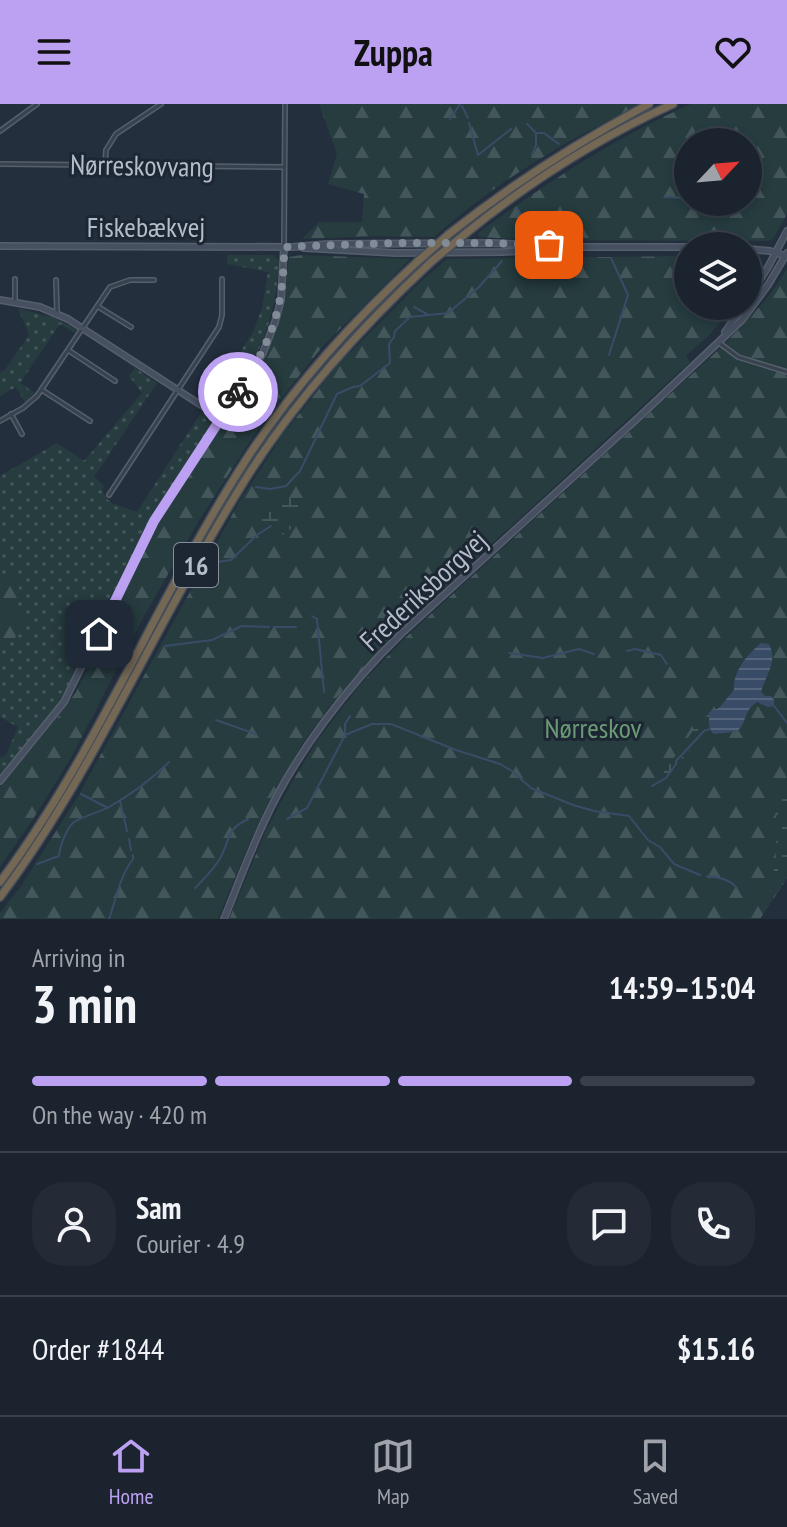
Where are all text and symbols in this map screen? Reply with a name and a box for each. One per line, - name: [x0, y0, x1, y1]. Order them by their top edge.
- text: Zuppa: [354, 29, 433, 76]
- icon: menu: [32, 30, 76, 74]
- icon: heart: [711, 30, 755, 74]
- north arrow: [674, 128, 762, 216]
- map controls: [674, 128, 762, 320]
- street label: Nørreskovvang: [70, 145, 214, 185]
- street label: Fiskebækvej: [87, 208, 205, 245]
- pin: [515, 211, 583, 279]
- icon: bag: [527, 223, 571, 267]
- button: layers: [674, 232, 762, 320]
- courier: [198, 352, 278, 432]
- icon: bike: [216, 370, 260, 414]
- street label: Frederiksborgvej: [351, 522, 495, 658]
- road number: 16: [174, 543, 218, 587]
- pin: [65, 600, 133, 668]
- icon: home: [77, 612, 121, 656]
- park label: Nørreskov: [545, 709, 642, 746]
- text: Arriving in: [32, 941, 125, 974]
- text: 14:59–15:04: [609, 968, 755, 1007]
- text: 3 min: [32, 970, 137, 1037]
- text: On the way · 420 m: [32, 1098, 207, 1131]
- button: person: [32, 1182, 116, 1266]
- button: chat: [567, 1182, 651, 1266]
- button: phone: [671, 1182, 755, 1266]
- text: Sam: [136, 1188, 181, 1227]
- text: Courier · 4.9: [136, 1227, 245, 1260]
- text: Order #1844: [32, 1329, 164, 1368]
- text: $15.16: [677, 1329, 755, 1368]
- tab: Home: [109, 1434, 154, 1510]
- tab: Map: [371, 1434, 415, 1510]
- tab: Saved: [633, 1434, 678, 1510]

